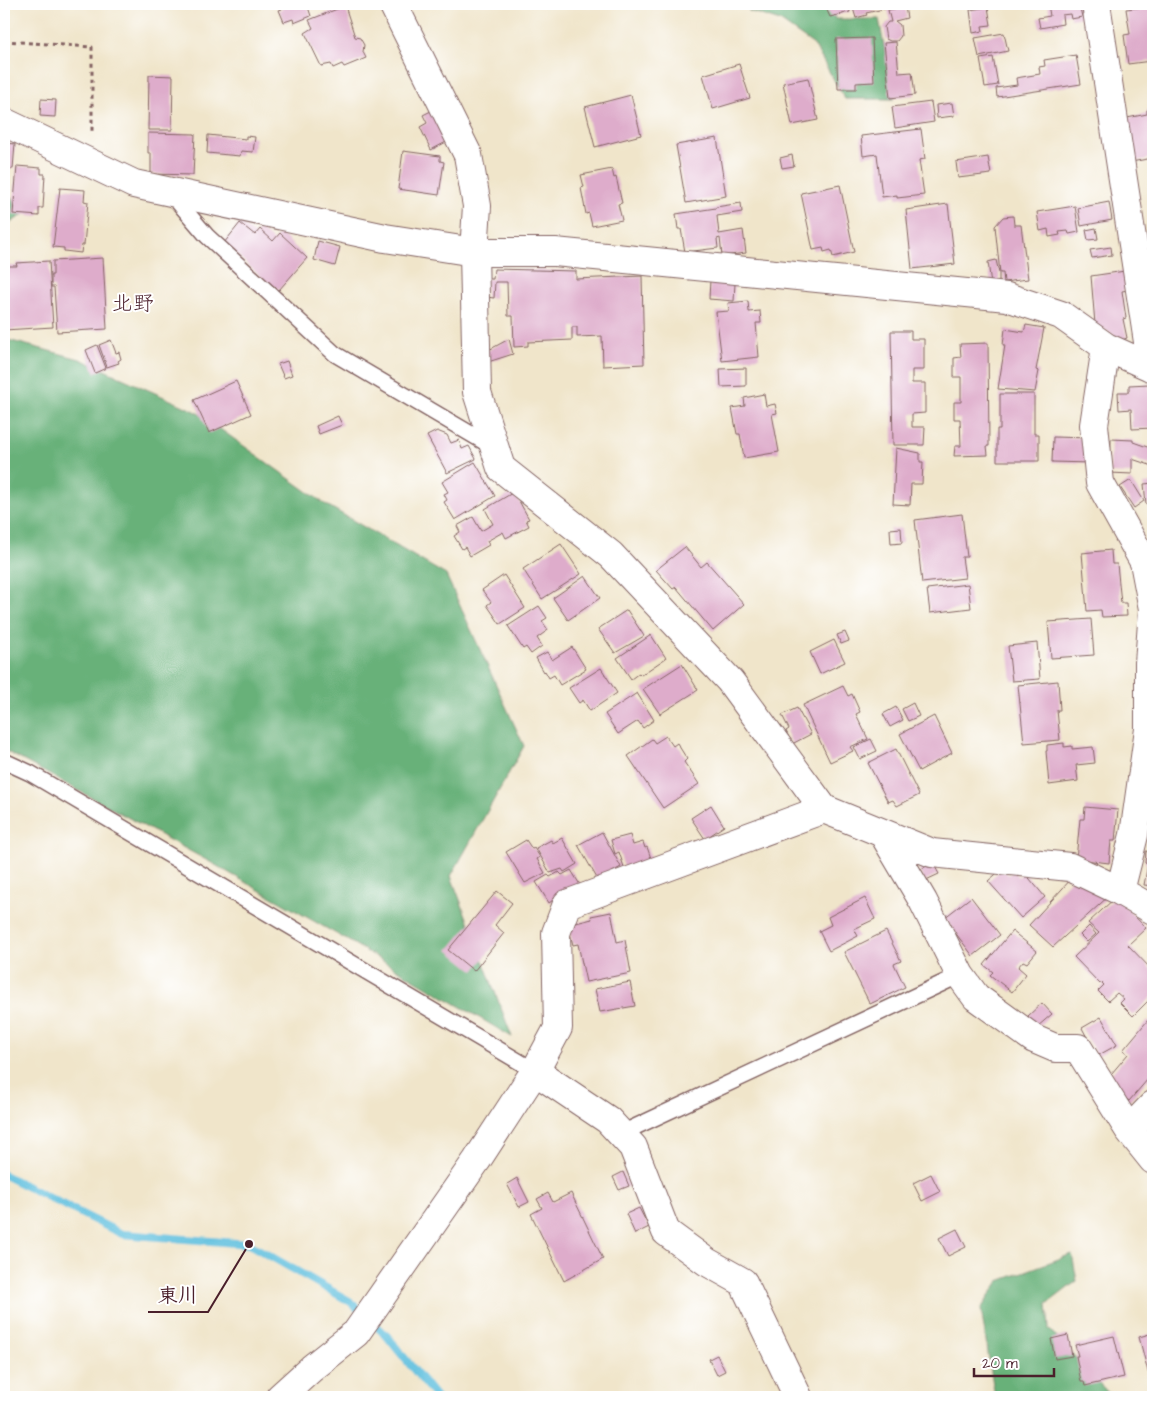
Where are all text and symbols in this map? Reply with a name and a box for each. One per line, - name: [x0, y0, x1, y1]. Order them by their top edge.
- district label: 北野: [112, 289, 154, 318]
- callout: 東川: [148, 1277, 208, 1312]
- text: 東川: [158, 1282, 198, 1310]
- scale bar: [974, 1346, 1054, 1378]
- text: 20 m: [982, 1353, 1018, 1374]

